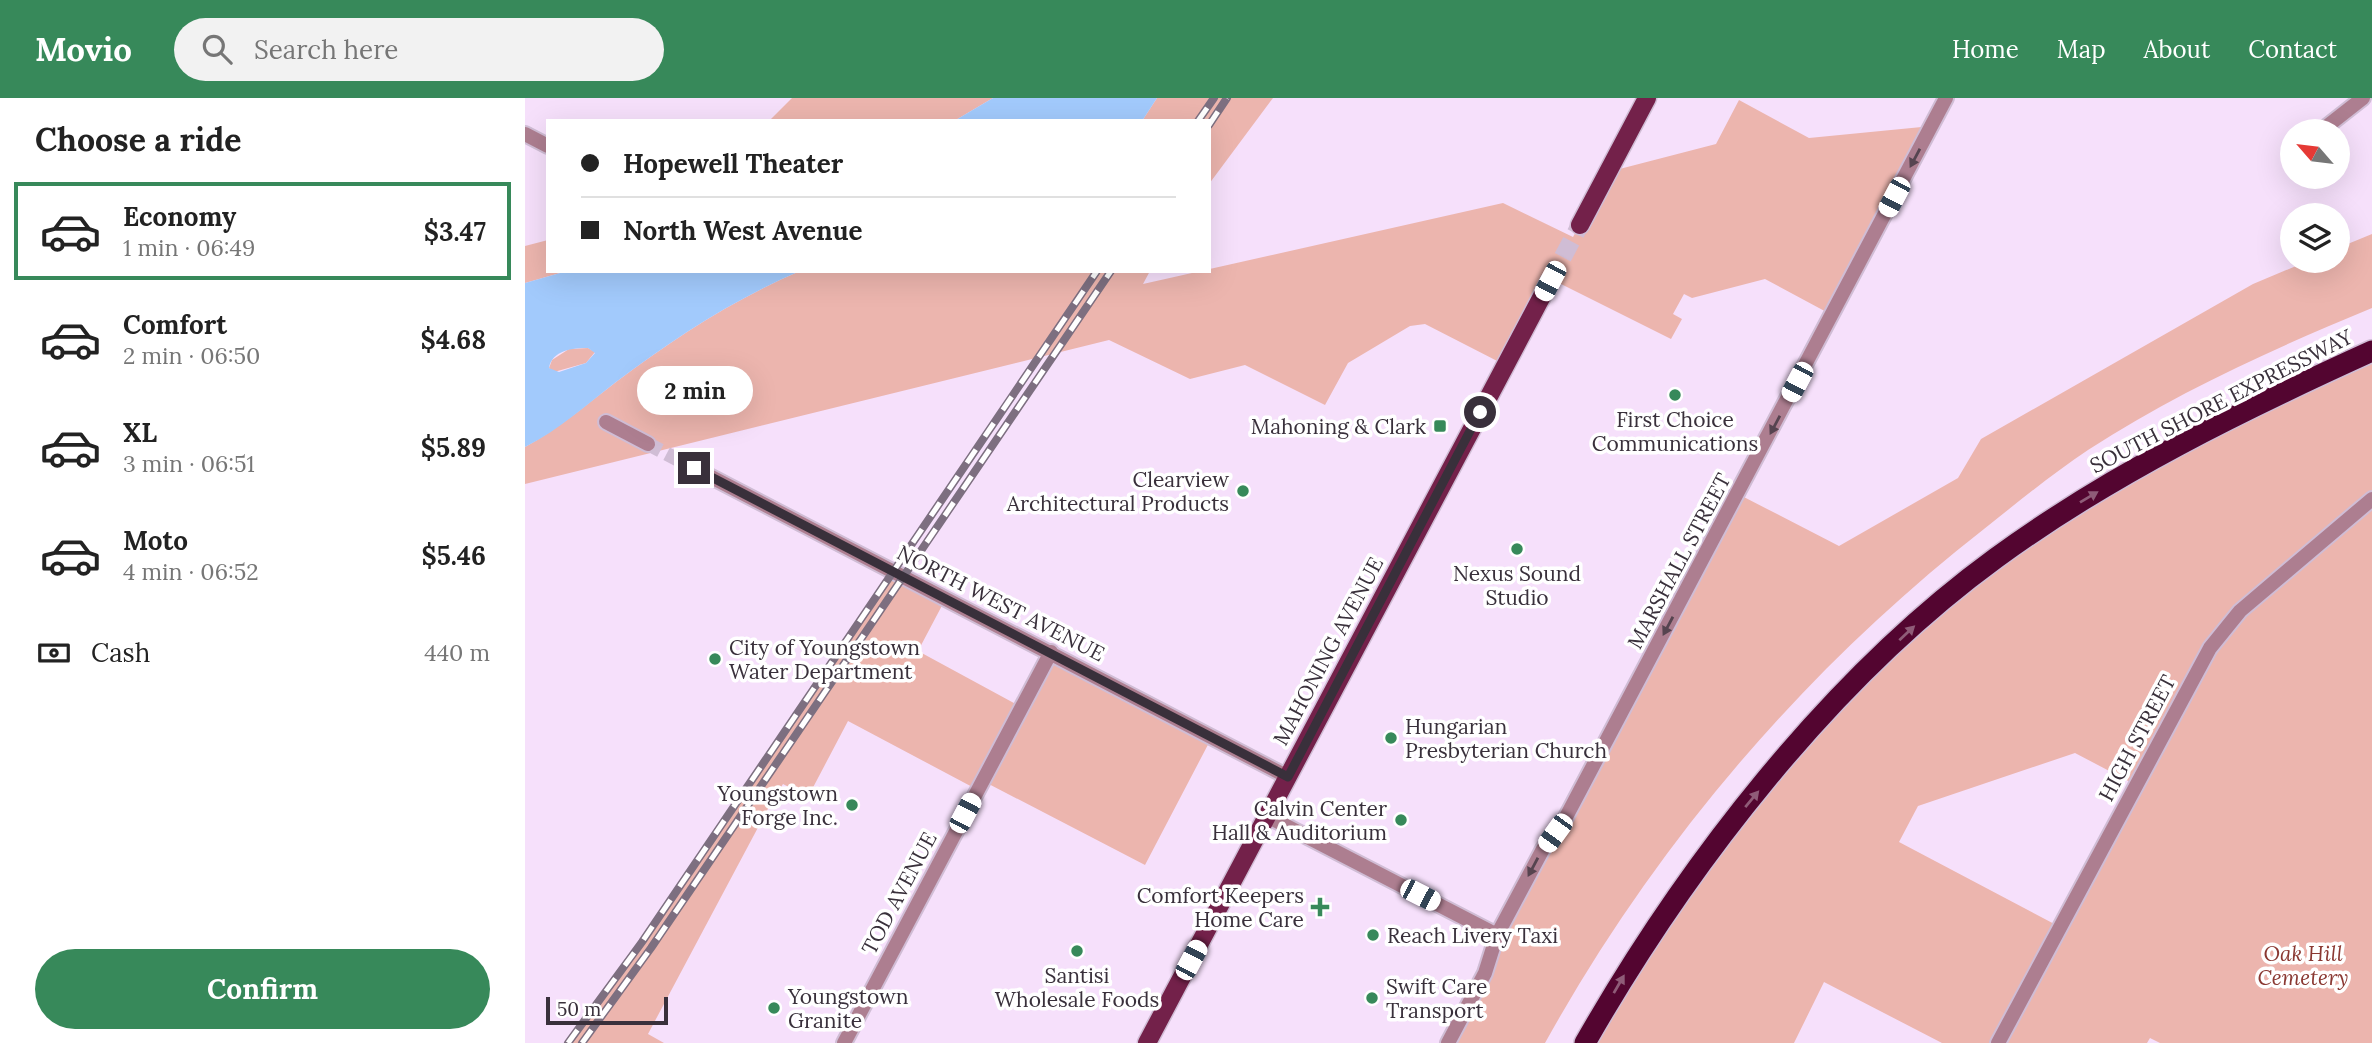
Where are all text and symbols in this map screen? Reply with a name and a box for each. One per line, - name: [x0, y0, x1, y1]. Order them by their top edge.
- search box: [174, 18, 664, 81]
- text: Movio: [35, 28, 132, 70]
- icon: search: [198, 30, 236, 68]
- text: Search here: [254, 33, 398, 66]
- text: Home: [1952, 34, 2019, 65]
- text: Map: [2057, 34, 2106, 65]
- text: About: [2144, 34, 2210, 65]
- text: Contact: [2248, 34, 2337, 65]
- text: Choose a ride: [35, 119, 242, 160]
- north arrow: [2280, 119, 2350, 189]
- map controls: [2280, 119, 2350, 273]
- text: Hopewell Theater: [623, 147, 843, 180]
- one-way arrow: [1909, 149, 1921, 169]
- car: [1875, 174, 1914, 220]
- icon: car: [39, 200, 102, 263]
- text: Economy: [123, 200, 236, 233]
- button: layers: [2280, 203, 2350, 273]
- text: North West Avenue: [623, 214, 862, 247]
- text: $3.47: [424, 215, 486, 248]
- text: 1 min · 06:49: [123, 233, 255, 262]
- car: [1531, 258, 1570, 304]
- icon: car: [39, 308, 102, 371]
- text: Comfort: [123, 308, 227, 341]
- text: $4.68: [421, 323, 486, 356]
- street label: SOUTH SHORE EXPRESSWAY: [2085, 323, 2357, 479]
- text: 2 min · 06:50: [123, 341, 260, 370]
- car: [1778, 359, 1817, 405]
- callout: 2 min: [636, 366, 752, 416]
- text: 2 min: [664, 376, 726, 405]
- marker: First Choice Communications: [1667, 387, 1683, 403]
- route start: [1464, 396, 1496, 428]
- place label: First Choice Communications: [1592, 406, 1758, 457]
- place label: Mahoning & Clark: [1251, 413, 1427, 440]
- one-way arrow: [1769, 415, 1780, 435]
- icon: car: [39, 416, 102, 479]
- text: XL: [123, 416, 157, 449]
- marker: Mahoning & Clark: [1432, 418, 1448, 434]
- text: $5.89: [421, 431, 486, 464]
- text: 3 min · 06:51: [123, 449, 255, 478]
- route end: [678, 452, 710, 484]
- place label: Clearview Architectural Products: [1006, 466, 1229, 517]
- street label: MARSHALL STREET: [1621, 469, 1737, 653]
- marker: Clearview Architectural Products: [1235, 483, 1251, 499]
- one-way arrow: [2079, 491, 2098, 504]
- icon: car: [39, 524, 102, 587]
- text: Moto: [123, 524, 188, 557]
- text: $5.46: [421, 539, 486, 572]
- street label: NORTH WEST AVENUE: [893, 539, 1109, 667]
- marker: Nexus Sound Studio: [1509, 541, 1525, 557]
- street label: MAHONING AVENUE: [1267, 552, 1389, 750]
- text: 4 min · 06:52: [123, 557, 259, 586]
- place label: Nexus Sound Studio: [1453, 560, 1581, 611]
- one-way arrow: [1662, 616, 1674, 636]
- one-way arrow: [1898, 625, 1916, 641]
- icon: cash: [35, 634, 73, 672]
- place label: City of Youngstown Water Department: [729, 634, 920, 685]
- text: Cash: [91, 636, 150, 669]
- text: 440 m: [424, 638, 490, 667]
- marker: City of Youngstown Water Department: [707, 651, 723, 667]
- street label: HIGH STREET: [2092, 670, 2182, 806]
- place label: Hungarian Presbyterian Church: [1405, 713, 1607, 764]
- marker: Hungarian Presbyterian Church: [1383, 730, 1399, 746]
- place label: Youngstown Forge Inc.: [716, 780, 838, 831]
- car: [946, 790, 985, 836]
- one-way arrow: [1744, 791, 1759, 808]
- place label: Calvin Center Hall & Auditorium: [1212, 795, 1387, 846]
- marker: Youngstown Forge Inc.: [844, 797, 860, 813]
- car: [1535, 810, 1576, 856]
- marker: Calvin Center Hall & Auditorium: [1393, 812, 1409, 828]
- street label: TOD AVENUE: [855, 827, 943, 959]
- one-way arrow: [1528, 857, 1539, 877]
- car: [1397, 876, 1444, 914]
- place label: Comfort Keepers Home Care: [1137, 882, 1304, 933]
- marker: Comfort Keepers Home Care: [1310, 897, 1330, 917]
- place label: Reach Livery Taxi: [1387, 922, 1558, 949]
- marker: Reach Livery Taxi: [1365, 927, 1381, 943]
- car: [1172, 937, 1211, 983]
- park label: Oak Hill Cemetery: [2257, 940, 2349, 991]
- marker: Santisi Wholesale Foods: [1069, 943, 1085, 959]
- button: Confirm: [35, 949, 490, 1029]
- place label: Santisi Wholesale Foods: [995, 962, 1159, 1013]
- place label: Swift Care Transport: [1386, 973, 1487, 1024]
- one-way arrow: [1613, 974, 1625, 993]
- place label: Youngstown Granite: [787, 983, 909, 1034]
- marker: Swift Care Transport: [1364, 990, 1380, 1006]
- scale bar: [546, 994, 669, 1026]
- text: 50 m: [557, 997, 601, 1021]
- marker: Youngstown Granite: [766, 1000, 782, 1016]

